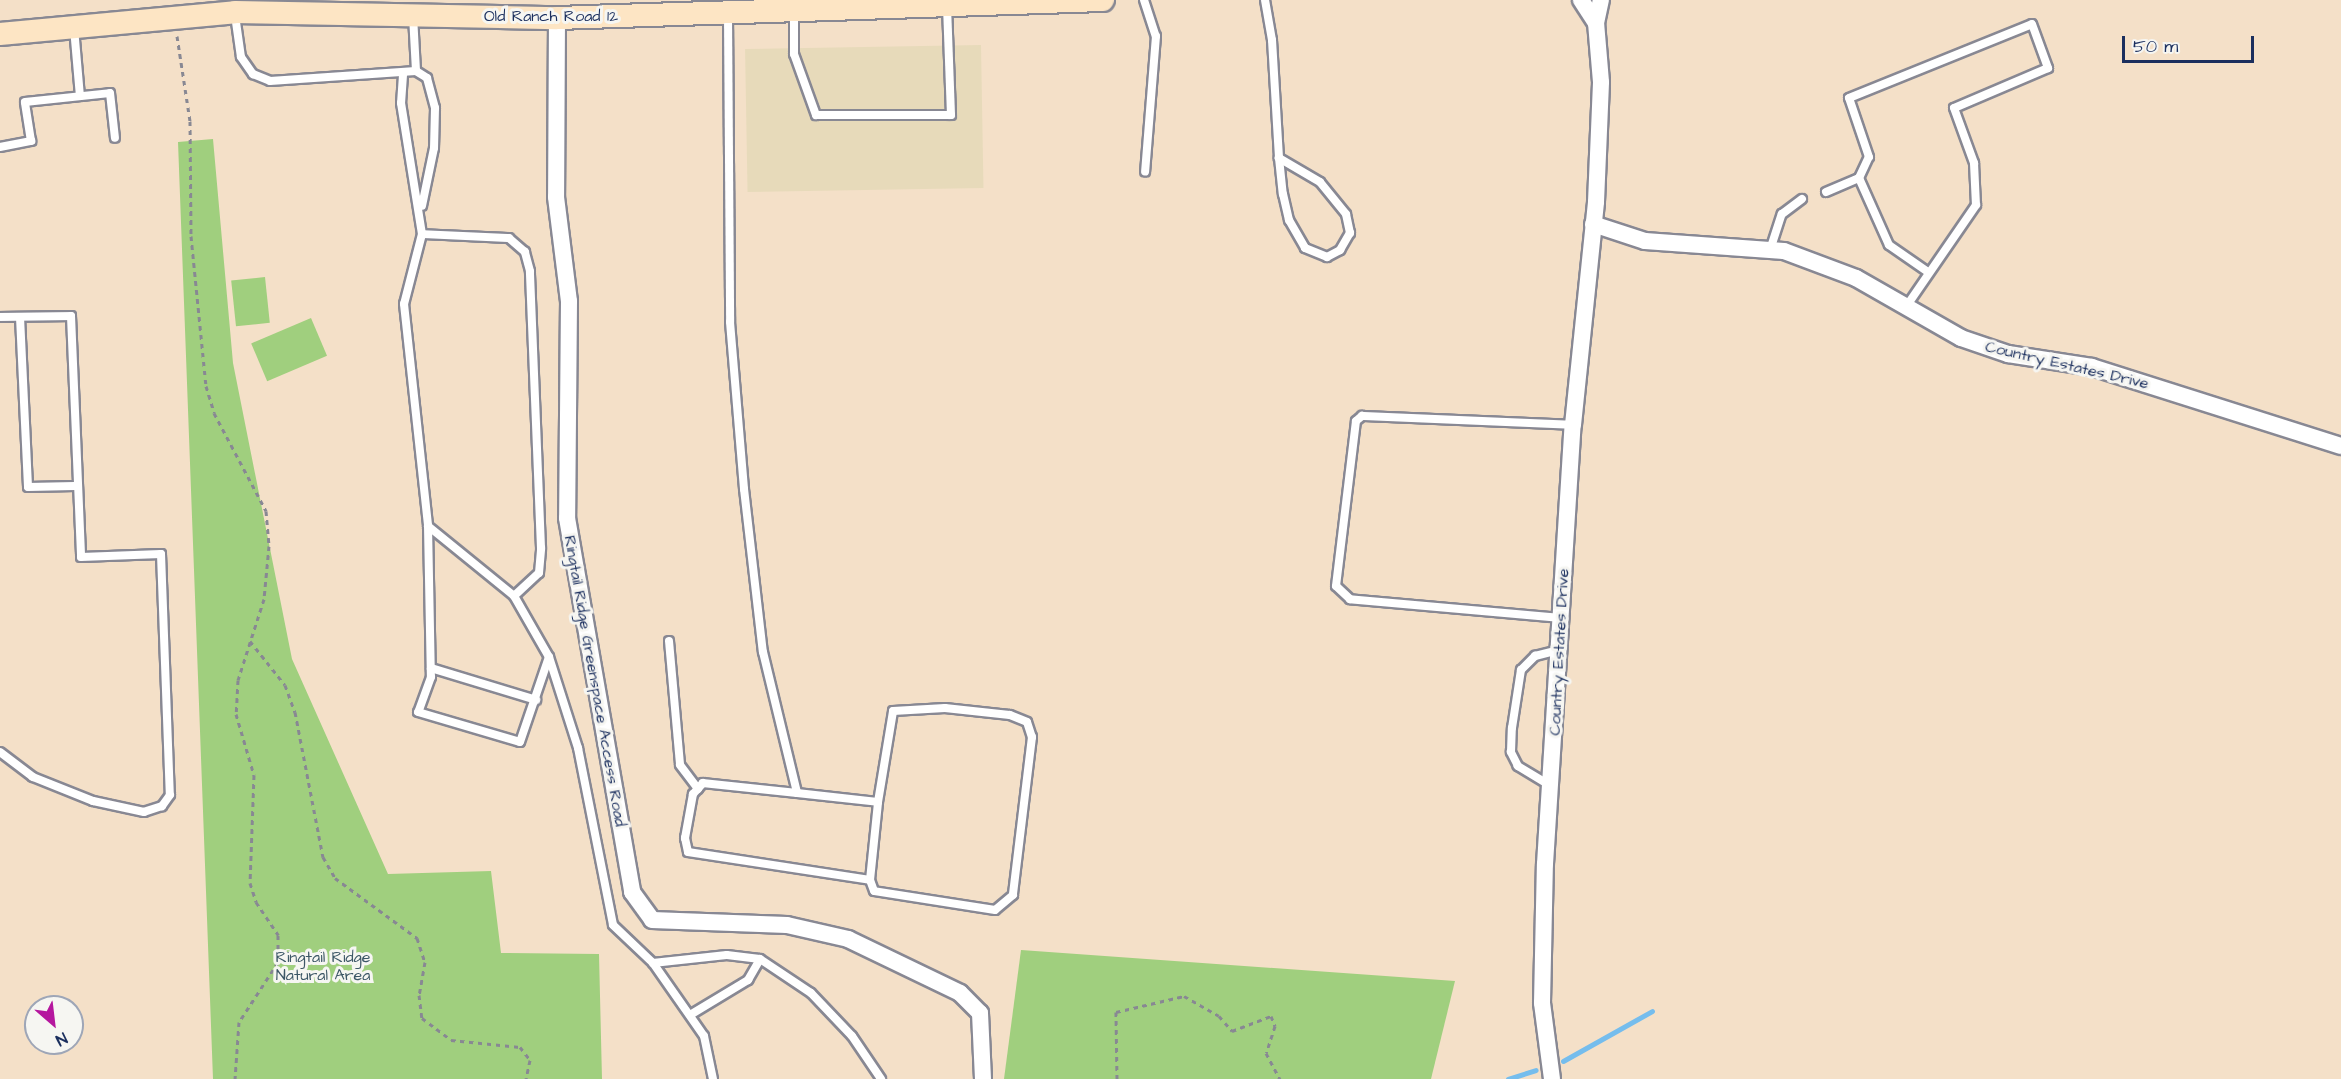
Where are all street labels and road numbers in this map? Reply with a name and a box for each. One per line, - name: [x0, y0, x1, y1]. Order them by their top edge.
- street label: Old Ranch Road 12: [484, 6, 618, 26]
- street label: Country Estates Drive: [1983, 337, 2151, 393]
- street label: Ringtail Ridge Greenspace Access Road: [560, 534, 630, 828]
- street label: Country Estates Drive: [1545, 568, 1573, 736]

